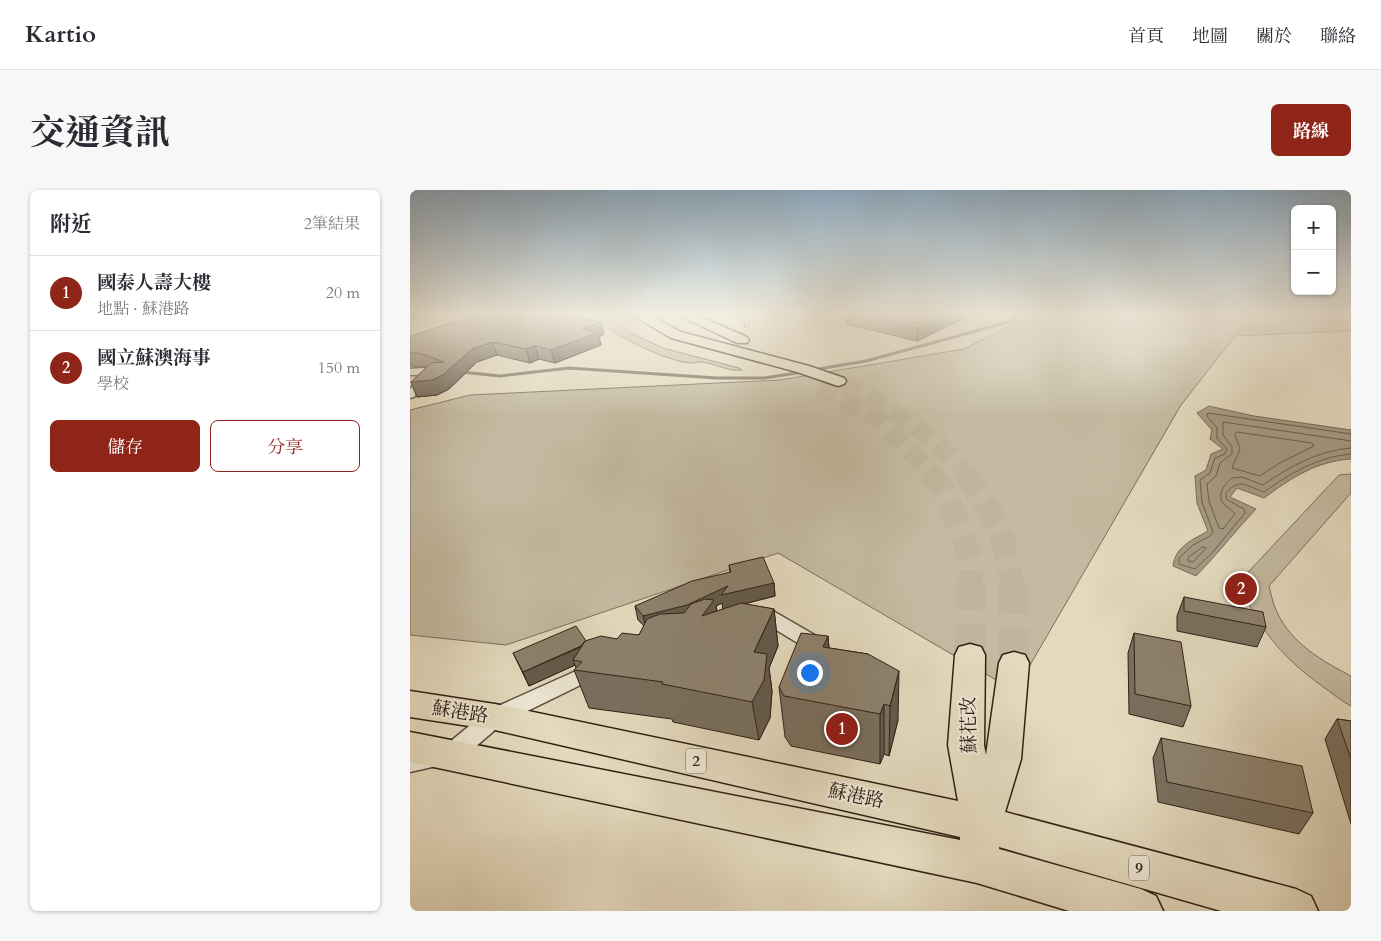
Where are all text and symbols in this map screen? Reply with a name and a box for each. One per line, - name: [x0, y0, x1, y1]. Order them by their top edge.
- text: Kartio: [25, 18, 96, 51]
- text: 首頁: [1128, 24, 1164, 49]
- text: 地圖: [1192, 24, 1228, 49]
- text: 關於: [1256, 24, 1292, 49]
- text: 聯絡: [1320, 24, 1356, 49]
- button: 路線: [1271, 104, 1351, 156]
- text: 交通資訊: [30, 109, 170, 157]
- map controls: [1291, 205, 1336, 295]
- button: +: [1291, 205, 1336, 250]
- text: 附近: [50, 210, 92, 239]
- text: 2筆結果: [304, 213, 360, 235]
- button: −: [1291, 250, 1336, 295]
- text: 國泰人壽大樓: [97, 270, 211, 296]
- text: 1: [62, 282, 70, 304]
- text: 20 m: [326, 282, 360, 304]
- text: 地點 · 蘇港路: [97, 298, 190, 320]
- text: 國立蘇澳海事: [97, 345, 211, 371]
- text: 2: [62, 357, 70, 379]
- text: 150 m: [318, 357, 360, 379]
- text: 學校: [97, 373, 129, 395]
- button: 儲存: [50, 420, 200, 472]
- button: 分享: [210, 420, 360, 472]
- pin: 2: [1225, 570, 1257, 608]
- your location: [797, 660, 823, 686]
- street label: 蘇港路: [430, 695, 490, 729]
- street label: 蘇花改: [956, 696, 982, 754]
- pin: 1: [826, 710, 858, 748]
- road number: 2: [686, 748, 706, 774]
- street label: 蘇港路: [825, 777, 887, 815]
- road number: 9: [1129, 856, 1149, 880]

